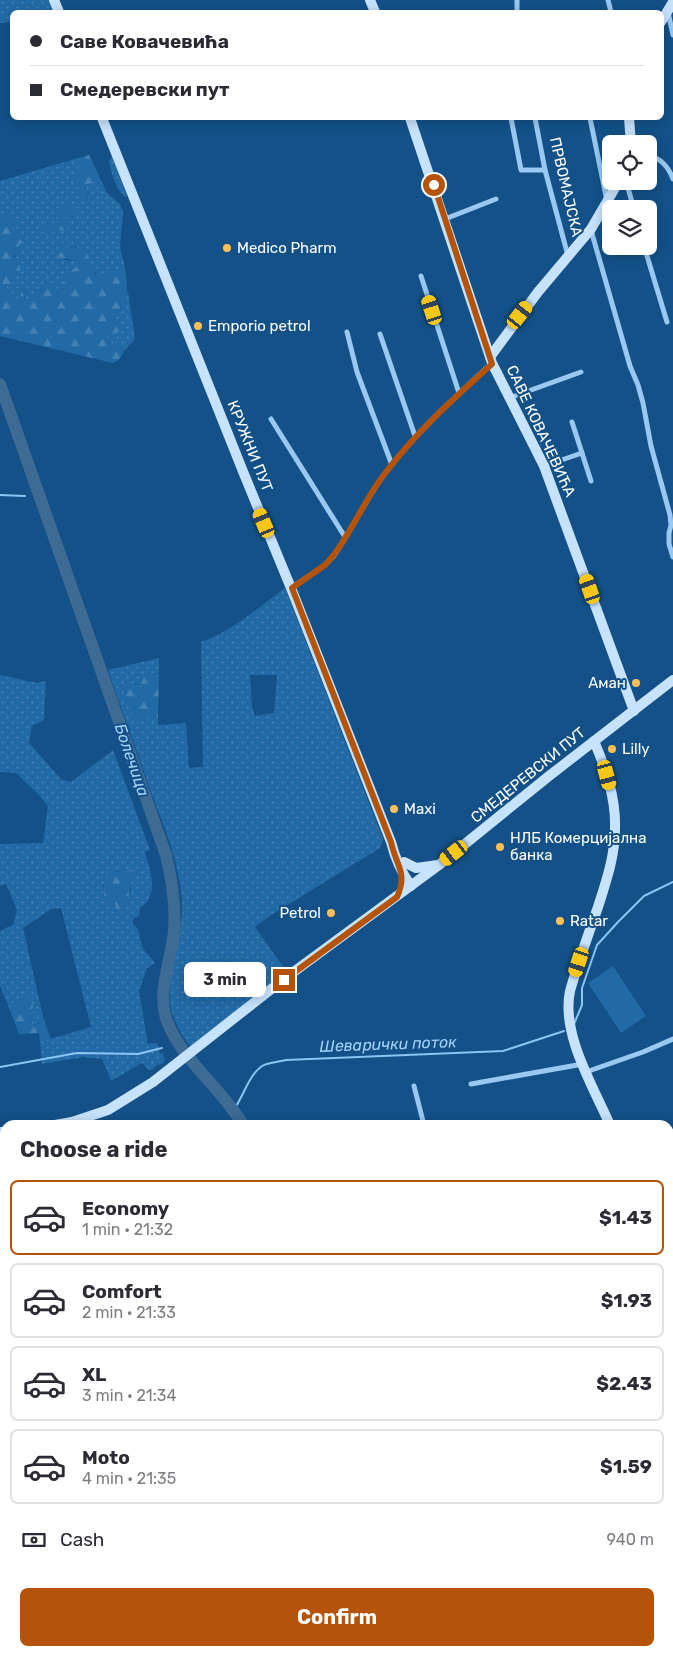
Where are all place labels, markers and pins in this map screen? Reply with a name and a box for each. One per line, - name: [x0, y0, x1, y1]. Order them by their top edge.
- place label: Medico Pharm: [237, 239, 337, 257]
- marker: Medico Pharm: [221, 242, 233, 254]
- place label: Emporio petrol: [208, 317, 311, 335]
- marker: Emporio petrol: [192, 320, 204, 332]
- place label: Аман: [588, 674, 626, 692]
- marker: Аман: [630, 677, 642, 689]
- place label: Lilly: [622, 740, 650, 758]
- marker: Lilly: [606, 743, 618, 755]
- place label: Maxi: [404, 800, 436, 818]
- marker: Maxi: [388, 803, 400, 815]
- place label: НЛБ Комерцијална банка: [510, 829, 647, 864]
- marker: НЛБ Комерцијална банка: [494, 841, 506, 853]
- place label: Petrol: [279, 904, 321, 922]
- marker: Petrol: [325, 907, 337, 919]
- place label: Ratar: [570, 912, 608, 930]
- marker: Ratar: [554, 915, 566, 927]

